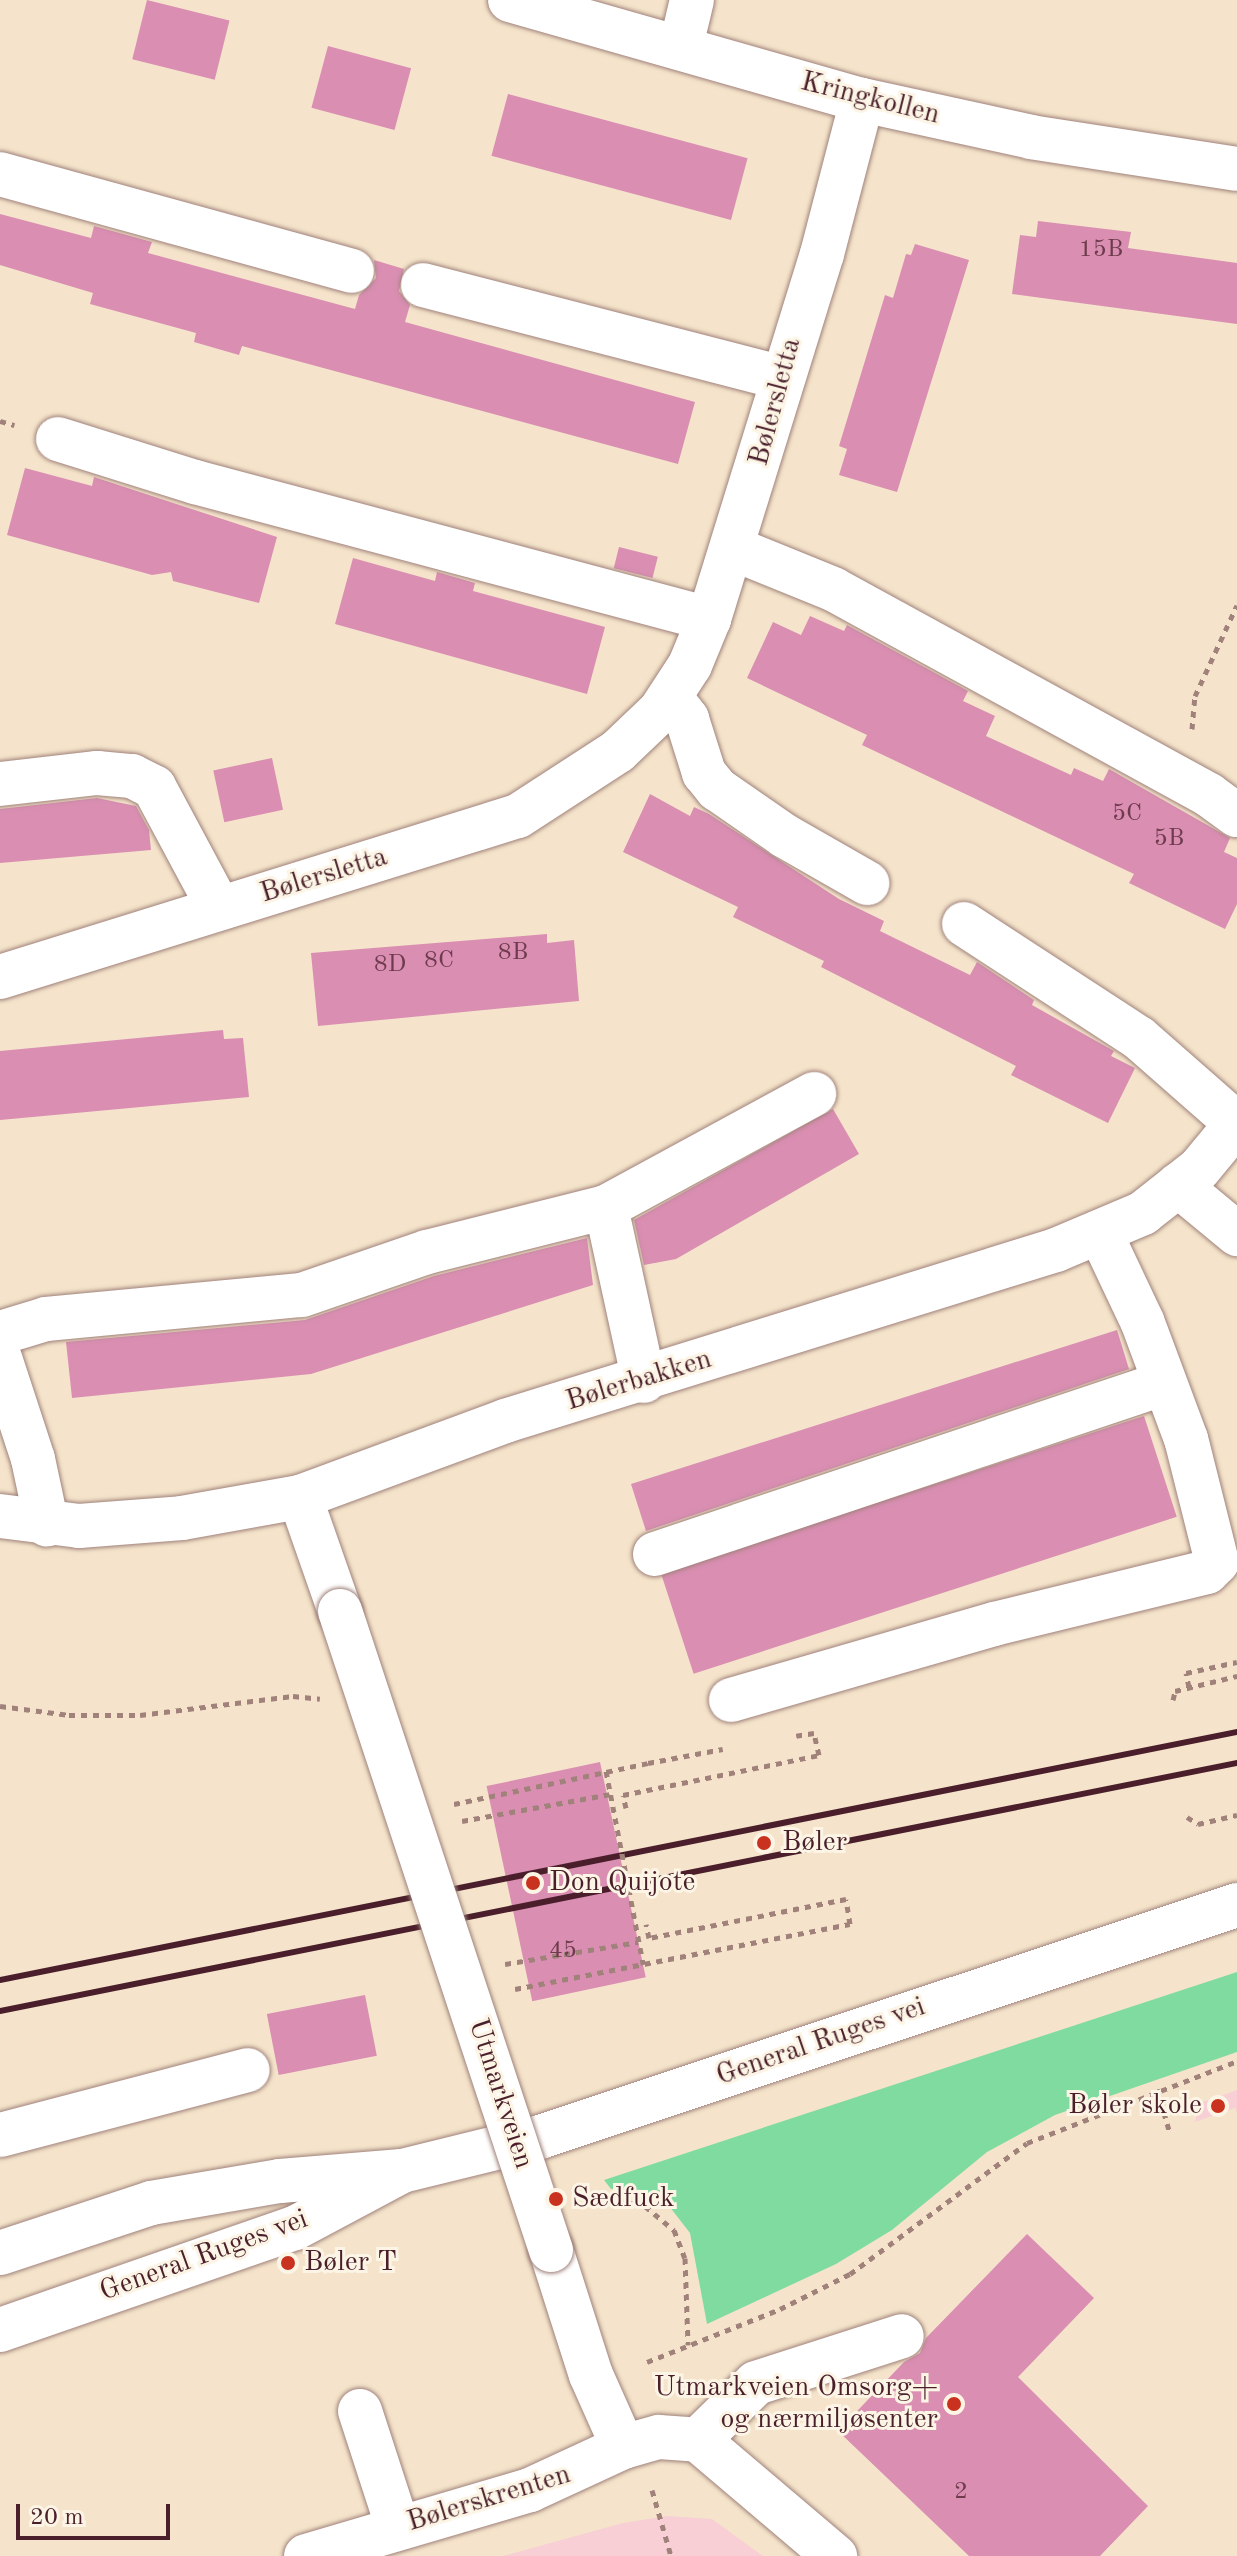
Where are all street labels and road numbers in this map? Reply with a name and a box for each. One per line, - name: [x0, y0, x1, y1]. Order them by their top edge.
- street label: Kringkollen: [797, 66, 943, 132]
- street label: Bølersletta: [743, 334, 809, 470]
- street label: Bølersletta: [256, 841, 392, 911]
- street label: Bølerbakken: [562, 1343, 716, 1419]
- street label: General Ruges vei: [712, 1991, 930, 2093]
- street label: Utmarkveien: [460, 2015, 540, 2173]
- street label: General Ruges vei: [96, 2203, 312, 2309]
- street label: Bølerskrenten: [403, 2458, 575, 2540]

